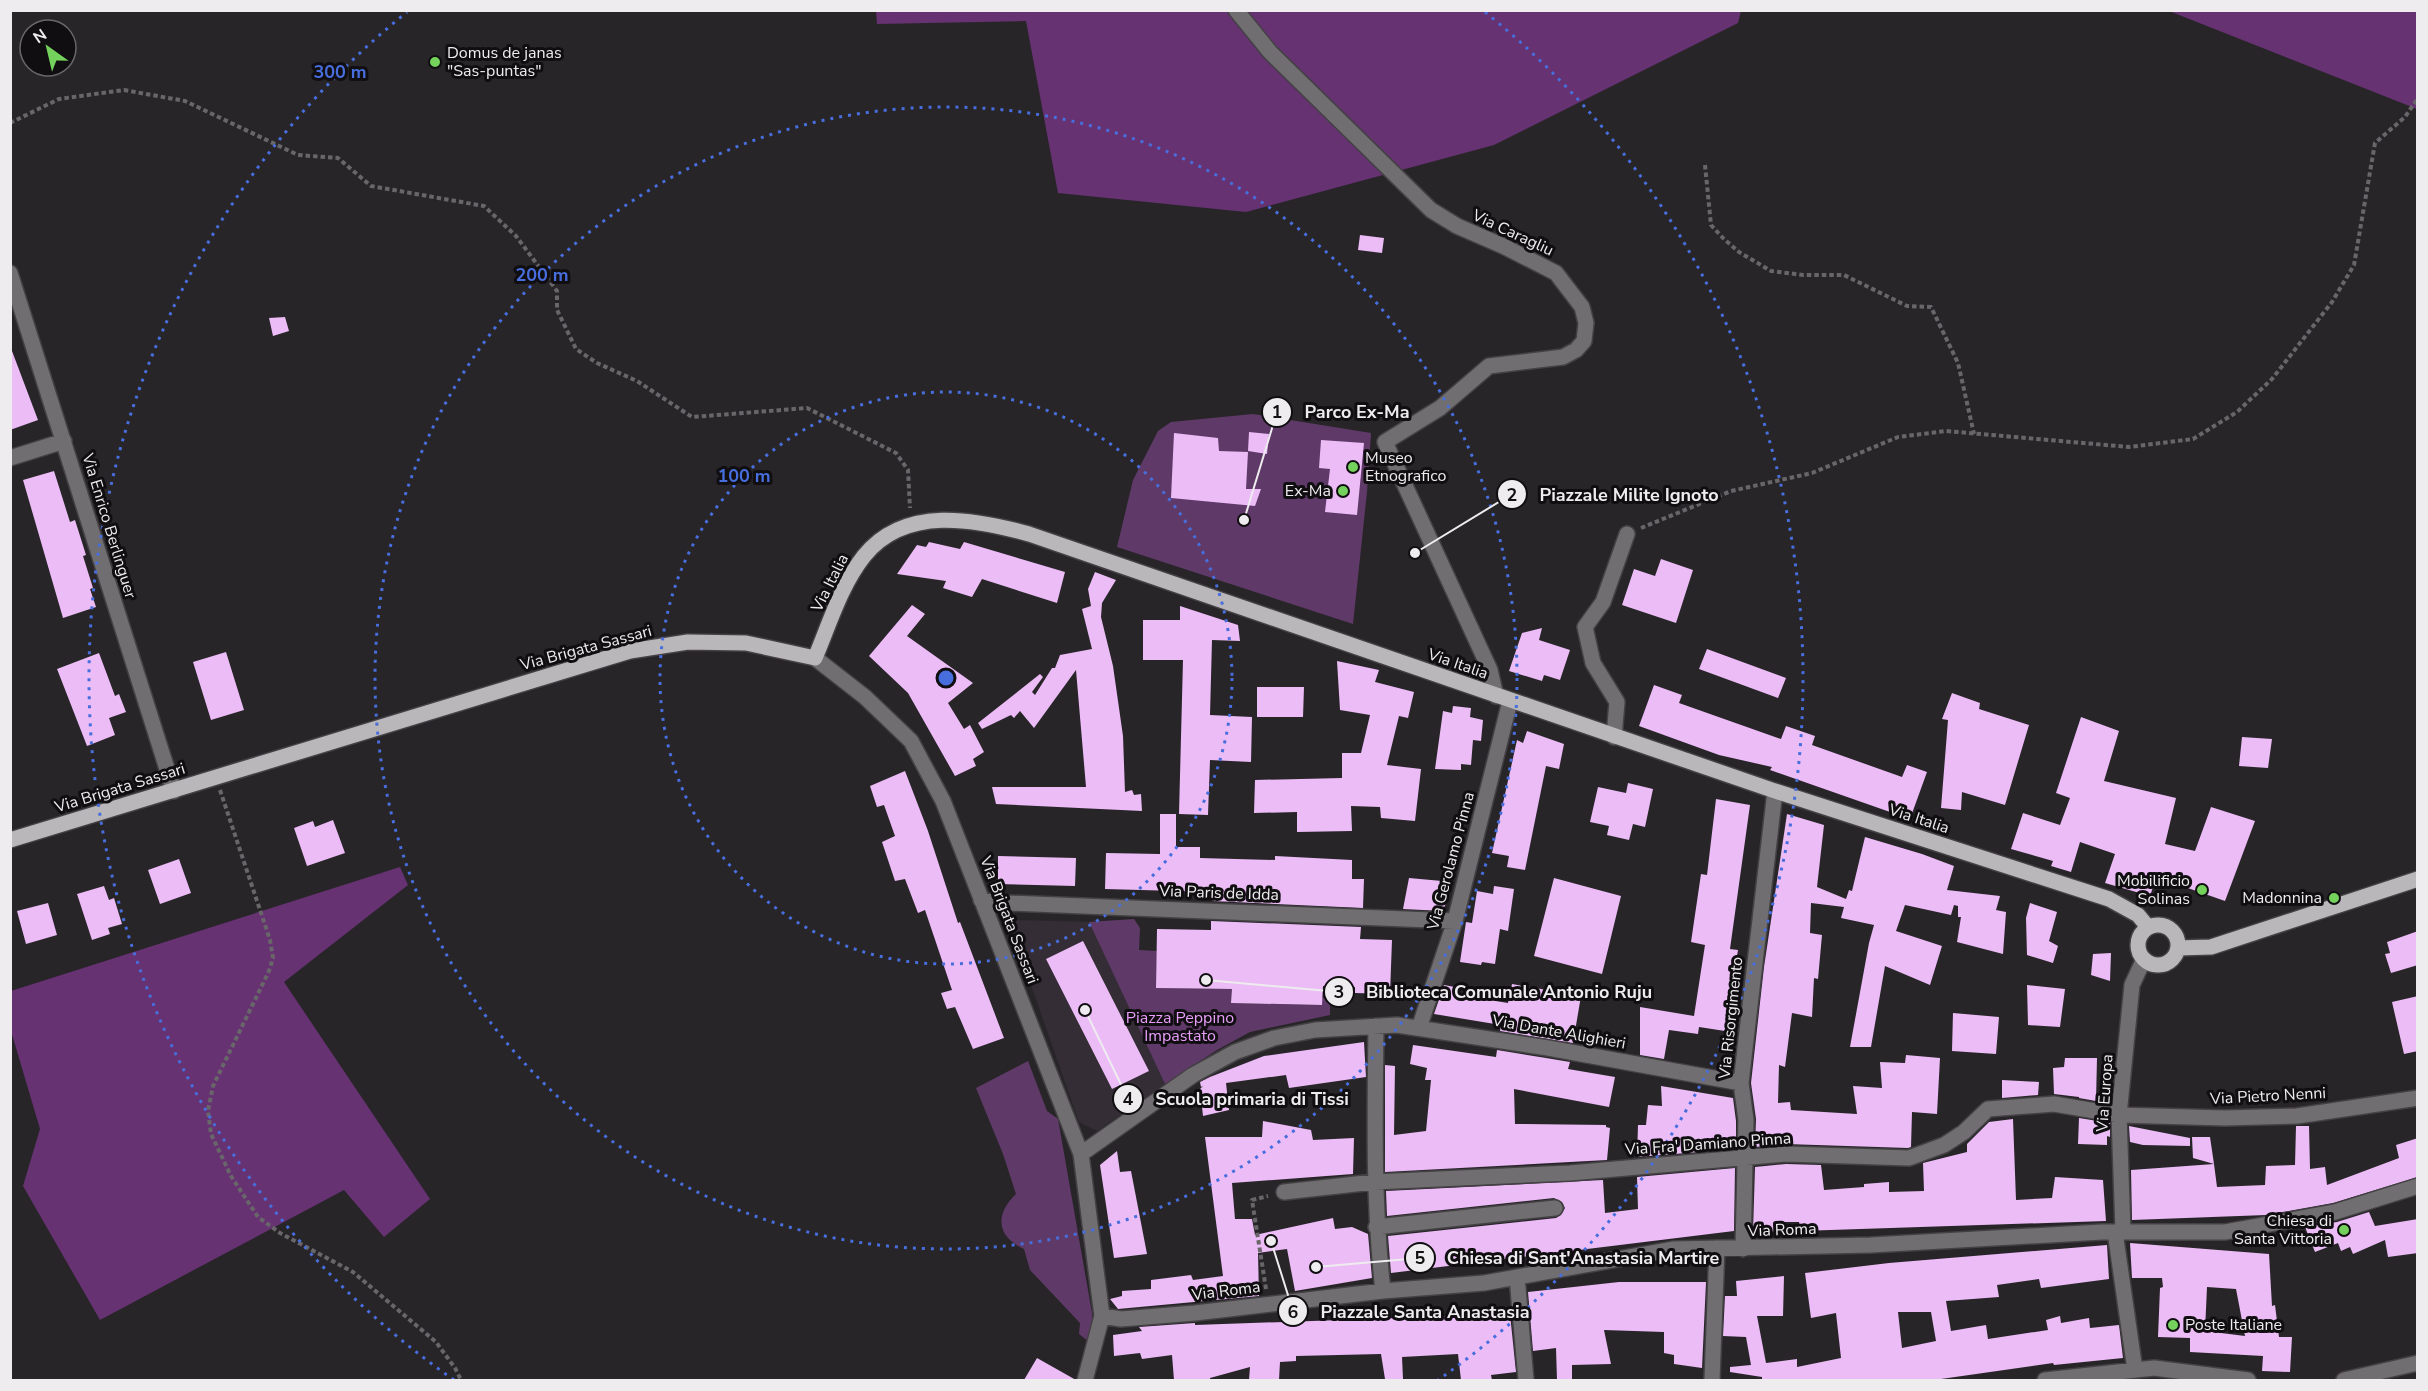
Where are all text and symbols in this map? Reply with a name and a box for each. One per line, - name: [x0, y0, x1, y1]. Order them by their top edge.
- north arrow: [18, 18, 78, 78]
- text: N: [29, 24, 51, 49]
- place label: Domus de janas "Sas-puntas": [447, 42, 562, 82]
- marker: Domus de janas "Sas-puntas": [428, 55, 442, 69]
- text: 300 m: [313, 60, 367, 84]
- street label: Via Caragliu: [1468, 204, 1557, 261]
- text: 200 m: [515, 263, 569, 287]
- callout: Parco Ex-Ma: [1262, 394, 1421, 430]
- text: 1: [1272, 400, 1282, 424]
- text: Parco Ex-Ma: [1304, 400, 1410, 424]
- place label: Museo Etnografico: [1365, 447, 1447, 487]
- street label: Via Enrico Berlinguer: [76, 450, 142, 601]
- marker: Museo Etnografico: [1346, 460, 1360, 474]
- text: 100 m: [717, 464, 771, 488]
- callout: Piazzale Milite Ignoto: [1497, 476, 1730, 512]
- place label: Ex-Ma: [1285, 480, 1331, 502]
- text: 2: [1507, 483, 1517, 507]
- text: Piazzale Milite Ignoto: [1539, 483, 1719, 507]
- marker: Ex-Ma: [1336, 484, 1350, 498]
- street label: Via Italia: [806, 550, 854, 617]
- street label: Via Brigata Sassari: [517, 620, 654, 676]
- street label: Via Italia: [1424, 643, 1491, 685]
- centre of rings: [936, 668, 956, 688]
- street label: Via Brigata Sassari: [51, 758, 188, 819]
- street label: Via Gerolamo Pinna: [1422, 789, 1480, 934]
- street label: Via Italia: [1885, 799, 1952, 839]
- street label: Via Brigata Sassari: [974, 852, 1044, 987]
- place label: Mobilificio Solinas: [2117, 870, 2190, 910]
- street label: Via Paris de Idda: [1158, 880, 1279, 906]
- marker: Mobilificio Solinas: [2195, 883, 2209, 897]
- place label: Madonnina: [2242, 887, 2322, 909]
- marker: Madonnina: [2327, 891, 2341, 905]
- street label: Via Risorgimento: [1714, 956, 1748, 1081]
- callout: Biblioteca Comunale Antonio Ruju: [1324, 974, 1664, 1010]
- text: 3: [1334, 980, 1344, 1004]
- text: Biblioteca Comunale Antonio Ruju: [1366, 980, 1652, 1004]
- park label: Piazza Peppino Impastato: [1126, 1007, 1234, 1047]
- street label: Via Dante Alighieri: [1490, 1009, 1627, 1055]
- street label: Via Europa: [2091, 1053, 2119, 1134]
- callout: Scuola primaria di Tissi: [1113, 1081, 1361, 1117]
- street label: Via Pietro Nenni: [2208, 1082, 2327, 1110]
- text: 4: [1123, 1087, 1134, 1111]
- text: Scuola primaria di Tissi: [1155, 1087, 1349, 1111]
- street label: Via Fra' Damiano Pinna: [1623, 1127, 1792, 1161]
- place label: Chiesa di Santa Vittoria: [2234, 1210, 2332, 1250]
- street label: Via Roma: [1746, 1218, 1817, 1242]
- marker: Chiesa di Santa Vittoria: [2337, 1223, 2351, 1237]
- callout: Chiesa di Sant'Anastasia Martire: [1405, 1240, 1731, 1276]
- text: 5: [1415, 1246, 1426, 1270]
- text: Chiesa di Sant'Anastasia Martire: [1447, 1246, 1719, 1270]
- street label: Via Roma: [1189, 1276, 1262, 1306]
- callout: Piazzale Santa Anastasia: [1278, 1293, 1541, 1329]
- text: 6: [1288, 1300, 1299, 1324]
- text: Piazzale Santa Anastasia: [1320, 1300, 1530, 1324]
- place label: Poste Italiane: [2185, 1314, 2282, 1336]
- marker: Poste Italiane: [2166, 1318, 2180, 1332]

